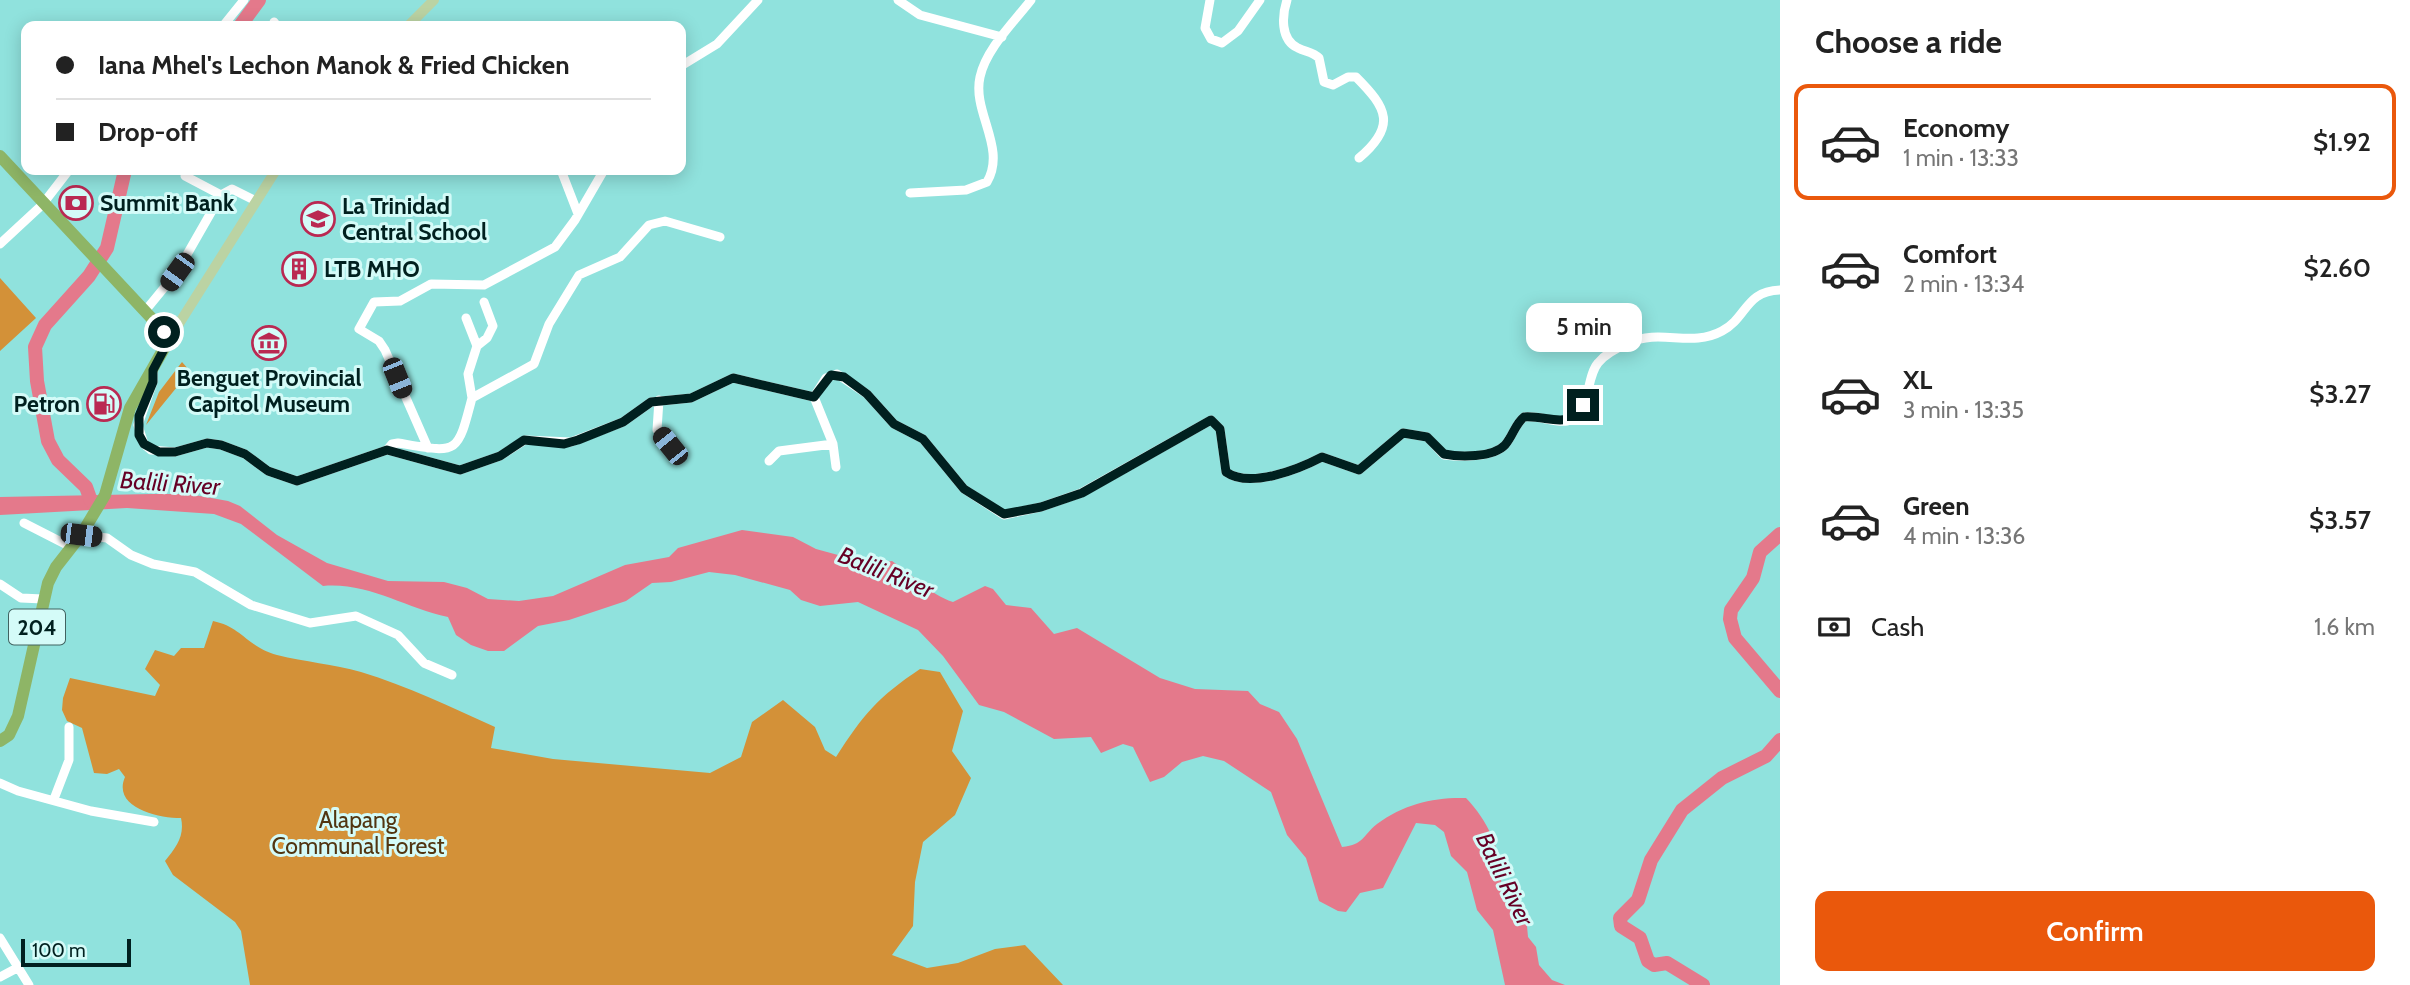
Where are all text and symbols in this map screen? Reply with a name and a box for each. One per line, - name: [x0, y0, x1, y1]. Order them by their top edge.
- text: Choose a ride: [1815, 22, 2002, 61]
- text: Iana Mhel's Lechon Manok & Fried Chicken: [98, 49, 570, 81]
- icon: car: [1819, 111, 1882, 174]
- text: Economy: [1903, 112, 2009, 144]
- text: Drop-off: [98, 116, 198, 148]
- text: $1.92: [2313, 126, 2371, 158]
- text: 1 min · 13:33: [1903, 144, 2019, 172]
- bank icon: Summit Bank: [57, 184, 95, 222]
- place label: Summit Bank: [100, 189, 235, 217]
- place label: La Trinidad Central School: [342, 192, 487, 246]
- school or university icon: La Trinidad Central School: [299, 200, 337, 238]
- icon: car: [1819, 237, 1882, 300]
- text: Comfort: [1903, 238, 1997, 270]
- car: [157, 249, 198, 295]
- building icon: LTB MHO: [280, 250, 318, 288]
- text: $2.60: [2304, 252, 2371, 284]
- place label: LTB MHO: [324, 255, 420, 283]
- text: 2 min · 13:34: [1903, 270, 2024, 298]
- callout: 5 min: [1525, 304, 1641, 352]
- text: 5 min: [1556, 313, 1612, 341]
- route start: [148, 316, 180, 348]
- museum icon: Benguet Provincial Capitol Museum: [250, 324, 288, 362]
- car: [380, 355, 415, 401]
- icon: car: [1819, 363, 1882, 426]
- place label: Benguet Provincial Capitol Museum: [176, 364, 362, 418]
- text: XL: [1903, 364, 1932, 396]
- text: $3.27: [2309, 378, 2371, 410]
- fuel station icon: Petron: [85, 385, 123, 423]
- route end: [1567, 389, 1599, 421]
- place label: Petron: [14, 390, 80, 418]
- text: 3 min · 13:35: [1903, 396, 2024, 424]
- car: [649, 423, 692, 469]
- water label: Balili River: [119, 465, 223, 501]
- icon: car: [1819, 489, 1882, 552]
- text: Green: [1903, 490, 1970, 522]
- text: $3.57: [2309, 504, 2371, 536]
- car: [59, 522, 104, 548]
- text: 4 min · 13:36: [1903, 522, 2025, 550]
- water label: Balili River: [834, 540, 939, 605]
- icon: cash: [1815, 608, 1853, 646]
- road number: 204: [9, 610, 65, 644]
- text: Cash: [1871, 611, 1924, 643]
- text: 1.6 km: [2314, 613, 2375, 641]
- park label: Alapang Communal Forest: [271, 806, 445, 860]
- water label: Balili River: [1470, 828, 1541, 932]
- button: Confirm: [1815, 891, 2375, 971]
- scale bar: [21, 936, 131, 968]
- text: 100 m: [32, 939, 86, 962]

